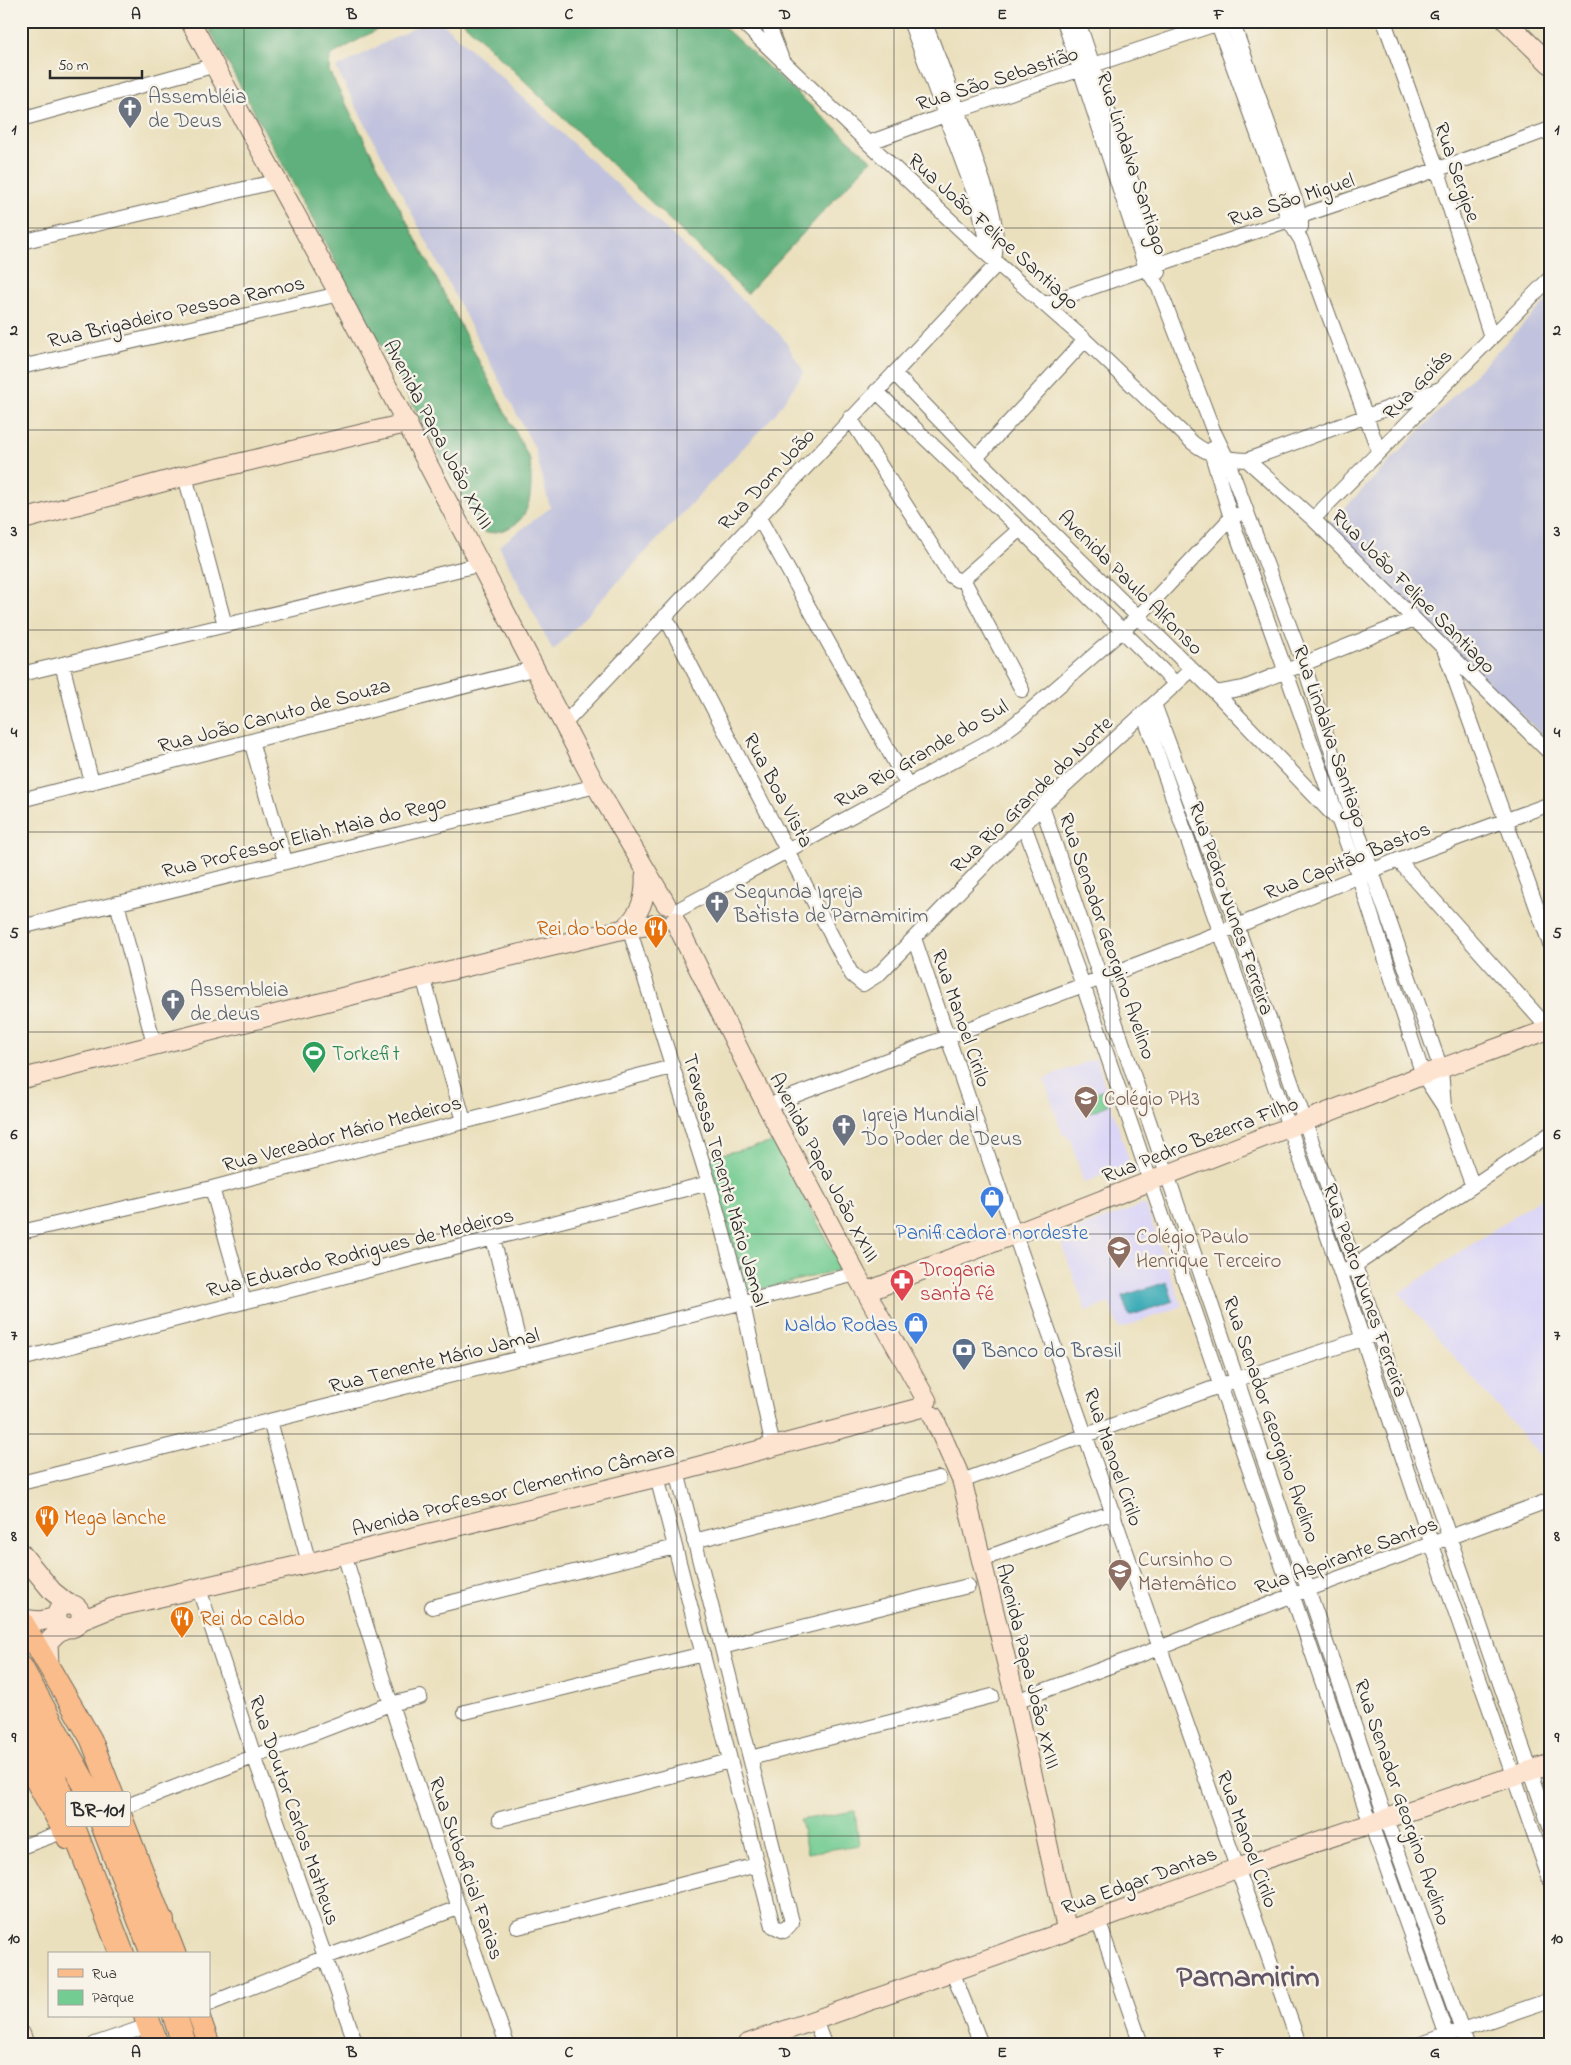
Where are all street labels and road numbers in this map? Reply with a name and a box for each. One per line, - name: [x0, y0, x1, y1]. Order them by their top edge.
- street label: Rua São Sebastião: [913, 40, 1083, 120]
- street label: Rua Lindalva Santiago: [1085, 68, 1175, 260]
- street label: Rua Sergipe: [1423, 119, 1487, 228]
- street label: Rua João Felipe Santiago: [899, 147, 1085, 320]
- street label: Rua São Miguel: [1225, 166, 1359, 237]
- street label: Rua Brigadeiro Pessoa Ramos: [45, 269, 308, 359]
- street label: Avenida Papa João XXIII: [375, 335, 500, 535]
- street label: Rua Goiás: [1377, 343, 1460, 428]
- street label: Rua Dom João: [712, 422, 823, 538]
- street label: Rua João Felipe Santiago: [1322, 503, 1502, 683]
- street label: Avenida Paulo Alfonso: [1050, 504, 1209, 663]
- street label: Rua Lindalva Santiago: [1282, 641, 1374, 833]
- street label: Rua João Canuto de Souza: [155, 671, 394, 762]
- street label: Rua Rio Grande do Sul: [829, 693, 1015, 817]
- street label: Rua Rio Grande do Norte: [944, 709, 1121, 881]
- street label: Rua Boa Vista: [735, 728, 820, 853]
- street label: Rua Professor Eliah Maia do Rego: [159, 788, 450, 890]
- street label: Rua Pedro Nunes Ferreira: [1179, 798, 1281, 1019]
- street label: Rua Senador Georgino Avelino: [1048, 809, 1162, 1065]
- street label: Rua Capitão Bastos: [1260, 815, 1435, 909]
- street label: Rua Manoel Cirilo: [923, 946, 998, 1092]
- street label: Travessa Tenente Mário Jamal: [674, 1051, 775, 1311]
- street label: Avenida Papa João XXIII: [761, 1068, 886, 1268]
- street label: Rua Vereador Mário Medeiros: [220, 1089, 465, 1181]
- street label: Rua Pedro Bezerra Filho: [1098, 1090, 1303, 1192]
- street label: Rua Pedro Nunes Ferreira: [1313, 1180, 1415, 1401]
- street label: Rua Eduardo Rodrigues de Medeiros: [204, 1201, 518, 1309]
- street label: Rua Senador Georgino Avelino: [1212, 1292, 1326, 1548]
- street label: Rua Tenente Mário Jamal: [326, 1321, 543, 1403]
- street label: Rua Manoel Cirilo: [1075, 1385, 1150, 1531]
- street label: Avenida Professor Clementino Câmara: [349, 1436, 678, 1546]
- street label: Rua Aspirante Santos: [1251, 1510, 1442, 1604]
- street label: Avenida Papa João XXIII: [987, 1561, 1067, 1772]
- street label: Rua Senador Georgino Avelino: [1343, 1675, 1457, 1931]
- street label: Rua Doutor Carlos Matheus: [240, 1692, 347, 1930]
- street label: Rua Manoel Cirilo: [1207, 1767, 1285, 1912]
- street label: Rua Suboficial Farias: [420, 1773, 510, 1964]
- road number: BR-101: [66, 1792, 130, 1826]
- street label: Rua Edgar Dantas: [1058, 1840, 1222, 1926]

